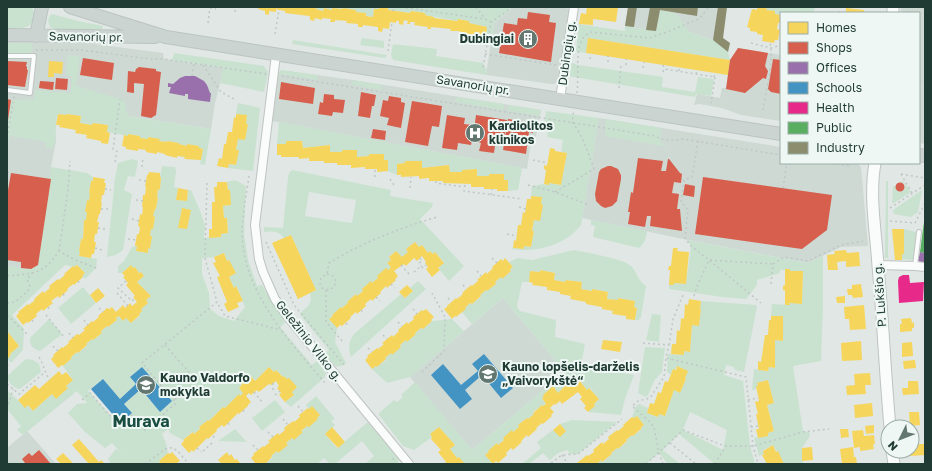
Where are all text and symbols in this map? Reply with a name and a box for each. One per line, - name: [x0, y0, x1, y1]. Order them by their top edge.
- legend: [780, 12, 920, 164]
- street label: Dubingių g.: [555, 19, 578, 86]
- text: Homes: [816, 20, 856, 35]
- street label: Savanorių pr.: [49, 28, 123, 45]
- building icon: Dubingiai: [517, 28, 539, 50]
- place label: Dubingiai: [459, 31, 514, 46]
- text: Shops: [816, 40, 852, 55]
- text: Offices: [816, 60, 857, 75]
- street label: Savanorių pr.: [435, 71, 511, 98]
- text: Schools: [816, 80, 862, 95]
- text: Health: [816, 100, 855, 115]
- place label: Kardiolitos klinikos: [489, 118, 553, 147]
- text: Public: [816, 120, 853, 135]
- hospital icon: Kardiolitos klinikos: [464, 122, 486, 144]
- text: Industry: [816, 140, 865, 155]
- street label: P. Lukšio g.: [870, 262, 889, 328]
- street label: Geležinio Vilko g.: [273, 297, 346, 384]
- place label: Kauno lopšelis-darželis „Vaivorykštė“: [502, 359, 640, 388]
- school or university icon: Kauno lopšelis-darželis „Vaivorykštė“: [477, 363, 499, 385]
- place label: Kauno Valdorfo mokykla: [160, 370, 250, 399]
- school or university icon: Kauno Valdorfo mokykla: [135, 374, 157, 396]
- district label: Murava: [112, 411, 170, 431]
- north arrow: [880, 419, 920, 459]
- text: N: [885, 439, 900, 454]

